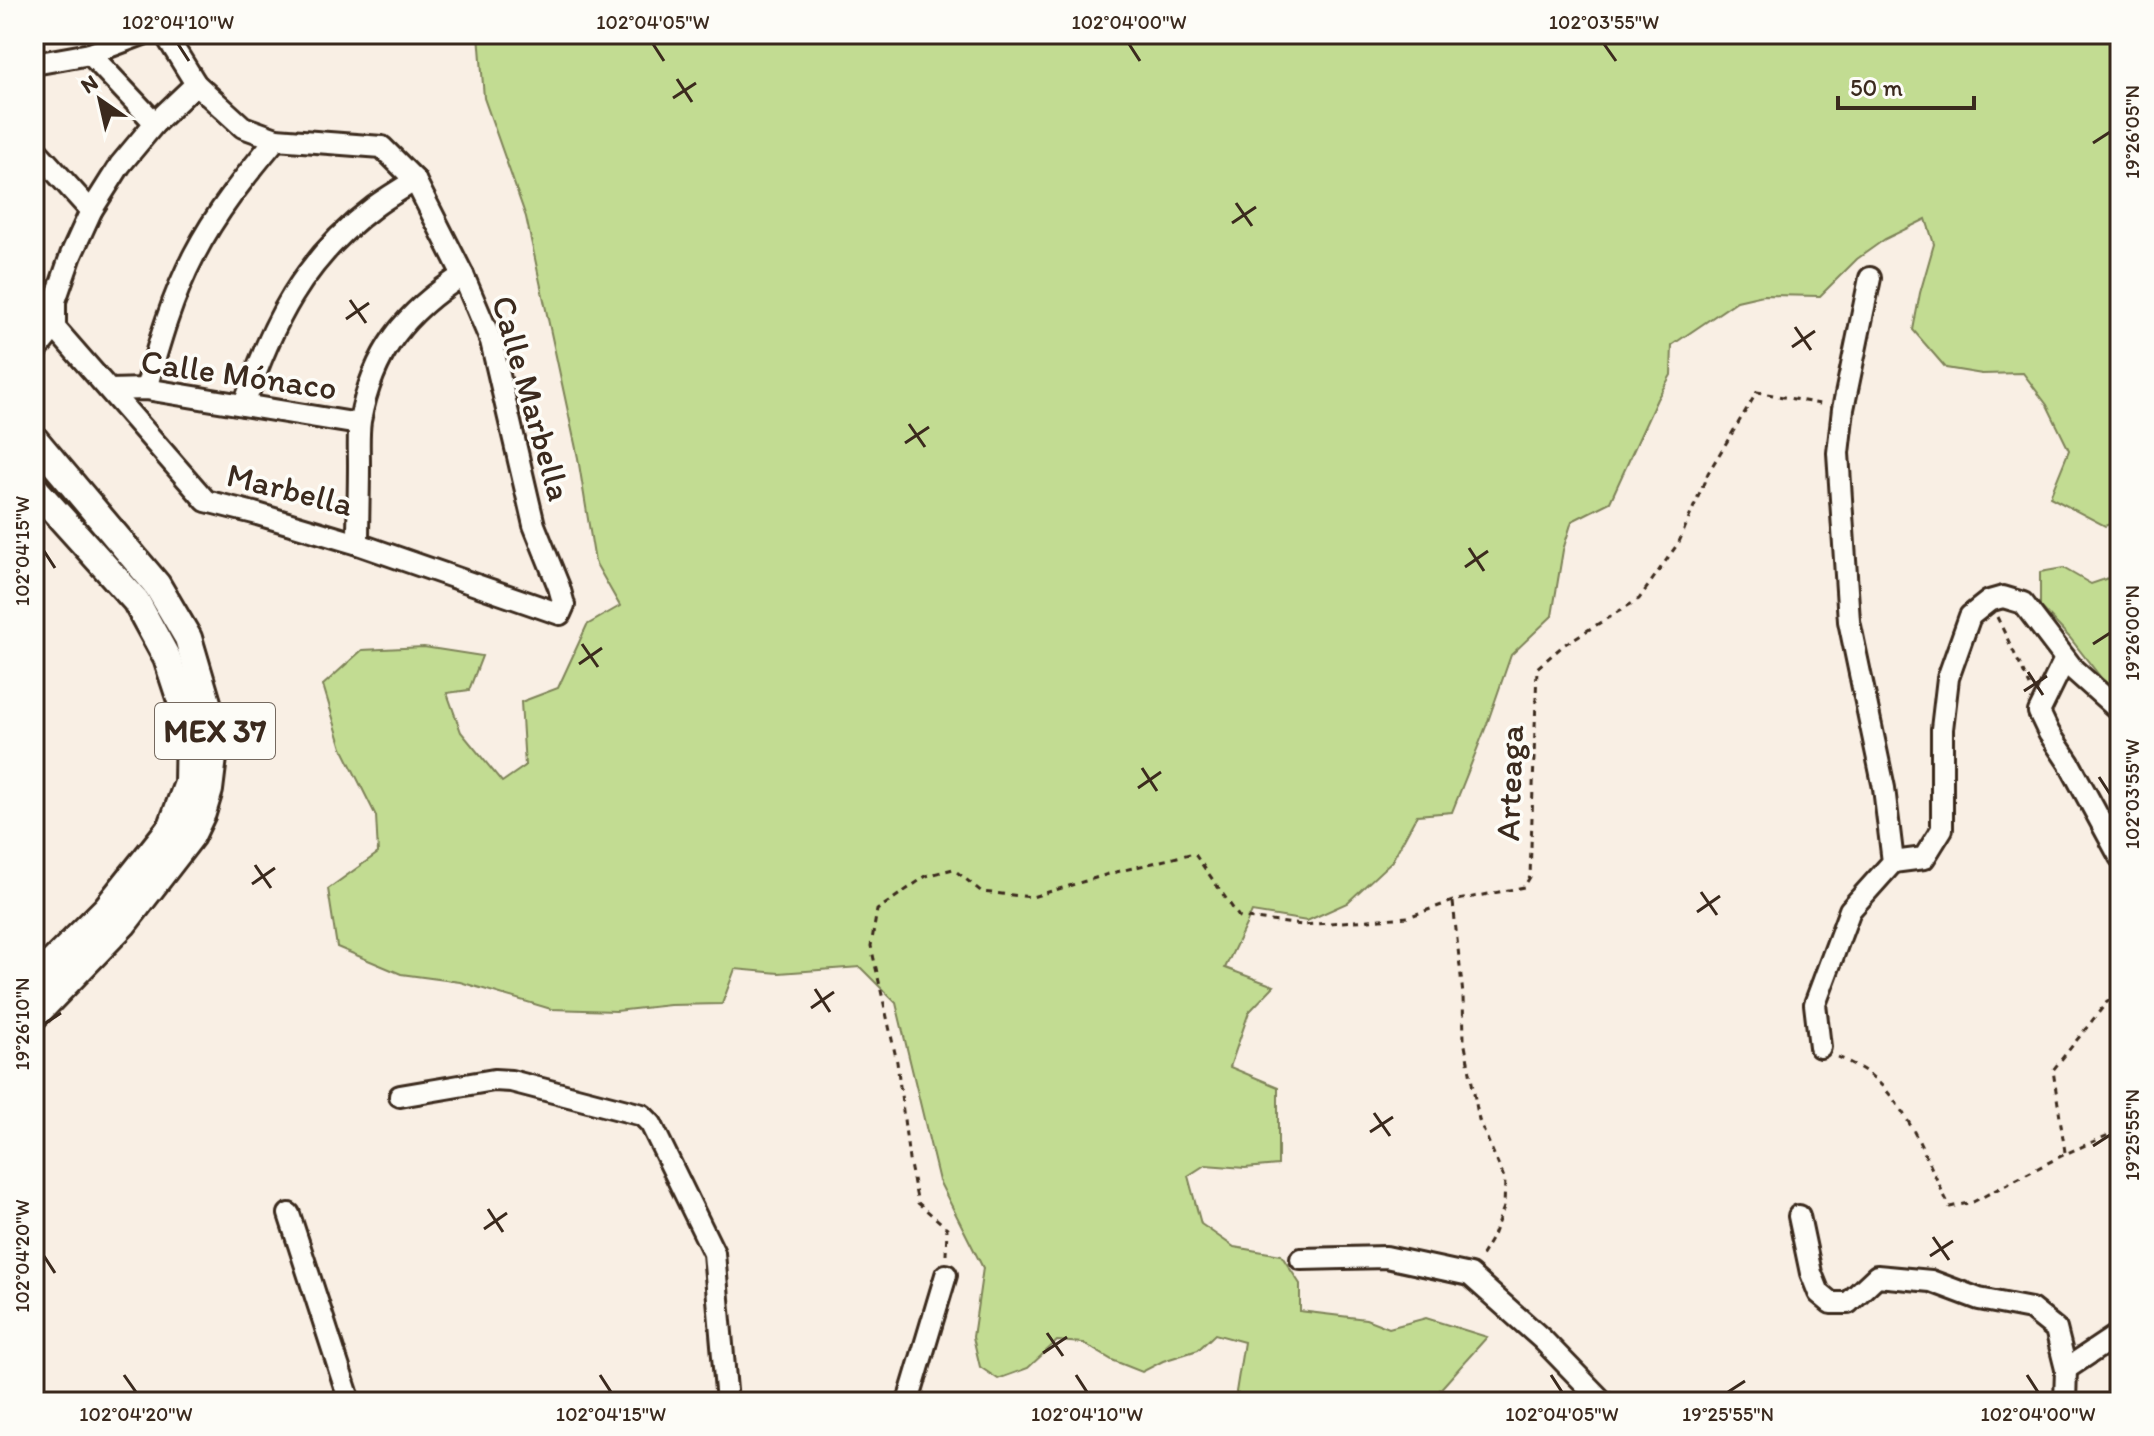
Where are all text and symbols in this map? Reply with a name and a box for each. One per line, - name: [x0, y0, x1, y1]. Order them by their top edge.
- text: 102°04'10"W: [122, 10, 234, 34]
- text: 102°04'05"W: [596, 10, 710, 34]
- text: 102°04'00"W: [1071, 10, 1187, 34]
- text: 102°03'55"W: [1549, 10, 1659, 34]
- north arrow: [60, 60, 140, 140]
- scale bar: [1838, 60, 1974, 110]
- text: N: [75, 68, 103, 99]
- text: 50 m: [1850, 73, 1903, 102]
- text: 19°26'05"N: [2120, 85, 2144, 179]
- street label: Calle Marbella: [483, 291, 580, 505]
- street label: Calle Mónaco: [138, 340, 340, 409]
- street label: Marbella: [223, 454, 358, 525]
- text: 102°04'15"W: [10, 496, 34, 606]
- text: 19°26'00"N: [2120, 585, 2144, 681]
- road number: MEX 37: [155, 703, 275, 759]
- street label: Arteaga: [1487, 724, 1532, 842]
- text: 102°03'55"W: [2120, 739, 2144, 849]
- text: 19°26'10"N: [10, 978, 34, 1070]
- text: 19°25'55"N: [2120, 1089, 2144, 1181]
- text: 102°04'20"W: [10, 1199, 34, 1313]
- text: 102°04'20"W: [79, 1402, 193, 1426]
- text: 102°04'15"W: [556, 1402, 666, 1426]
- text: 102°04'10"W: [1031, 1402, 1143, 1426]
- text: 102°04'05"W: [1505, 1402, 1619, 1426]
- text: 19°25'55"N: [1682, 1402, 1774, 1426]
- text: 102°04'00"W: [1980, 1402, 2096, 1426]

